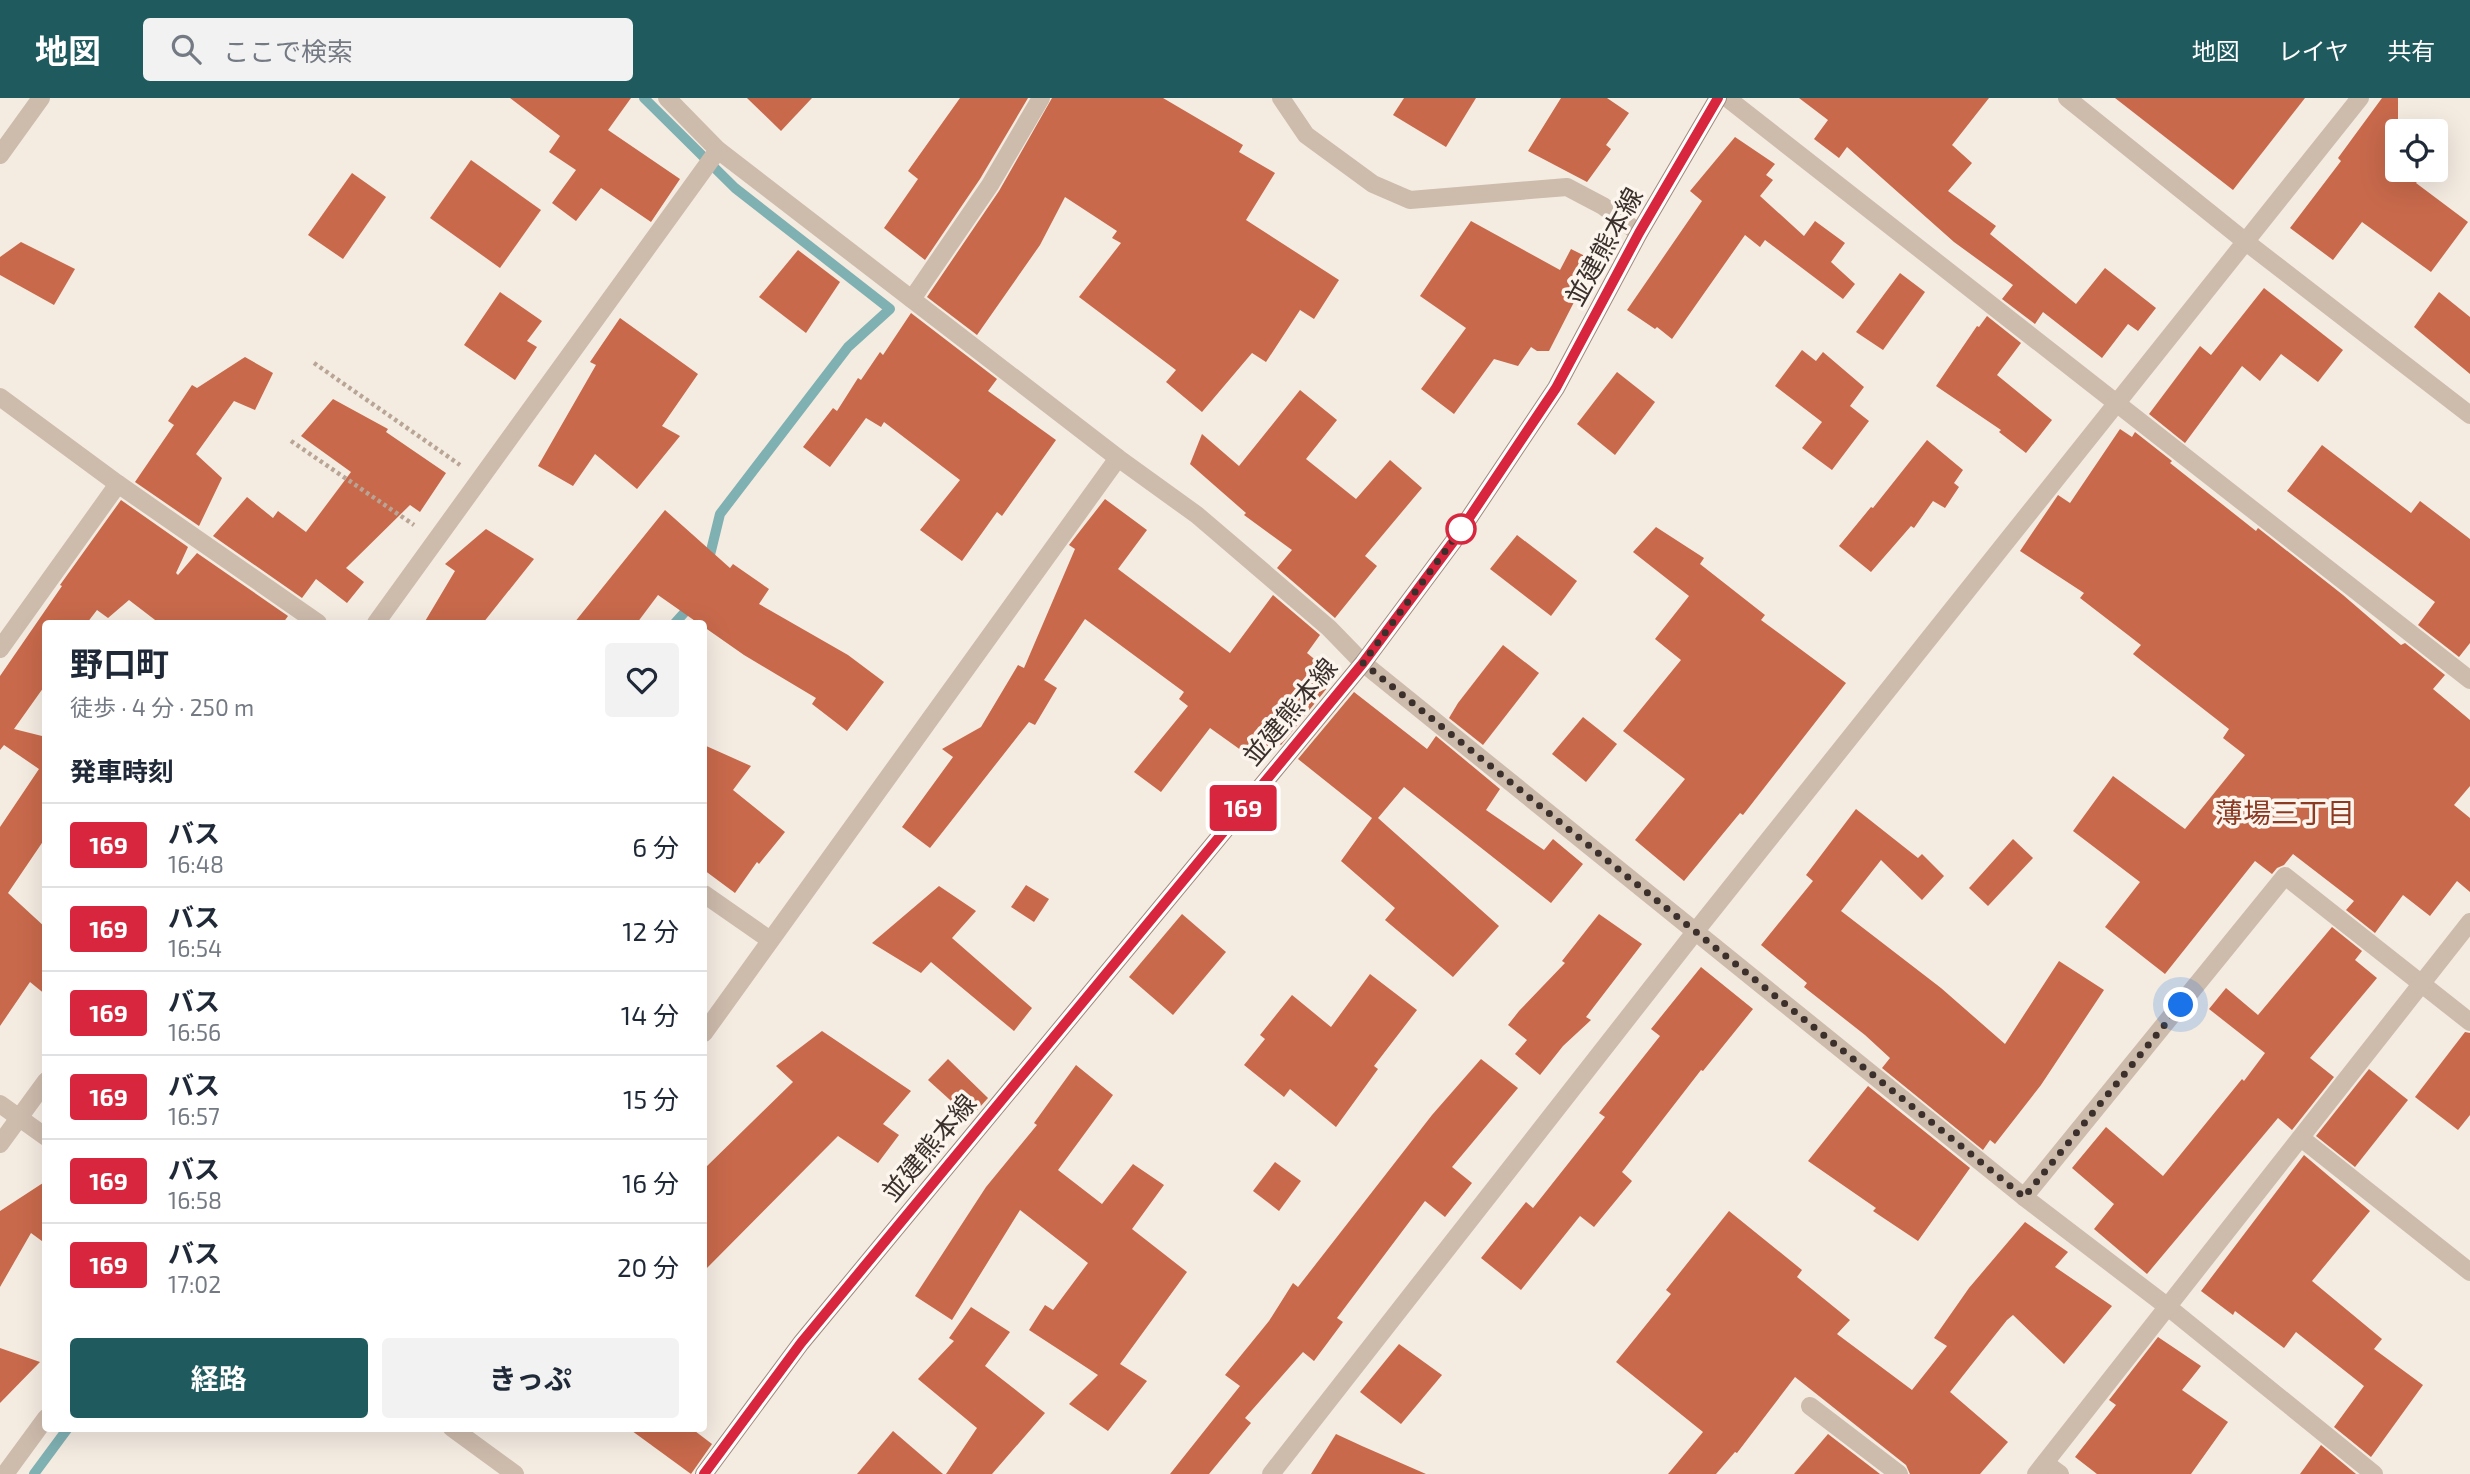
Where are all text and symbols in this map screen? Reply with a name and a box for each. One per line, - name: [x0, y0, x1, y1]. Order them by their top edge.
- search box: [143, 18, 633, 81]
- text: 地図: [35, 30, 101, 70]
- icon: search: [167, 30, 205, 68]
- text: ここで検索: [223, 35, 353, 66]
- text: 地図: [2192, 36, 2240, 65]
- text: レイヤ: [2278, 36, 2349, 65]
- text: 共有: [2387, 36, 2435, 65]
- map controls: [2385, 119, 2448, 182]
- button: locate: [2385, 119, 2448, 182]
- street label: 並建熊本線: [1558, 182, 1648, 310]
- unlabelled marker: [1446, 514, 1476, 544]
- text: 野口町: [70, 643, 169, 683]
- button: heart: [605, 643, 679, 717]
- street label: 並建熊本線: [1235, 651, 1343, 771]
- text: 徒歩 · 4 分 · 250 m: [70, 693, 254, 721]
- text: 発車時刻: [70, 755, 174, 786]
- line badge: 169: [1203, 785, 1283, 831]
- text: 169: [1224, 793, 1262, 822]
- district label: 薄場三丁目: [2215, 795, 2355, 829]
- text: バス: [168, 817, 220, 848]
- text: 169: [89, 830, 128, 859]
- text: 6 分: [632, 831, 679, 862]
- text: 16:48: [168, 850, 224, 878]
- text: バス: [168, 901, 220, 932]
- text: 169: [89, 914, 128, 943]
- text: 12 分: [622, 915, 679, 946]
- text: 16:54: [168, 934, 222, 962]
- text: バス: [168, 985, 220, 1016]
- your location: [2163, 987, 2198, 1022]
- text: 169: [89, 998, 128, 1027]
- text: 14 分: [621, 999, 679, 1030]
- text: 16:56: [168, 1018, 221, 1046]
- text: バス: [168, 1069, 220, 1100]
- text: 169: [89, 1082, 128, 1111]
- text: 15 分: [623, 1083, 679, 1114]
- street label: 並建熊本線: [874, 1087, 982, 1207]
- text: 16:57: [168, 1102, 220, 1130]
- text: バス: [168, 1153, 220, 1184]
- text: 169: [89, 1166, 128, 1195]
- text: 16 分: [622, 1167, 679, 1198]
- text: 16:58: [168, 1186, 222, 1214]
- text: バス: [168, 1237, 220, 1268]
- text: 169: [89, 1250, 128, 1279]
- text: 20 分: [617, 1251, 679, 1282]
- text: 17:02: [168, 1270, 221, 1298]
- button: 経路: [70, 1338, 368, 1418]
- button: きっぷ: [382, 1338, 679, 1418]

